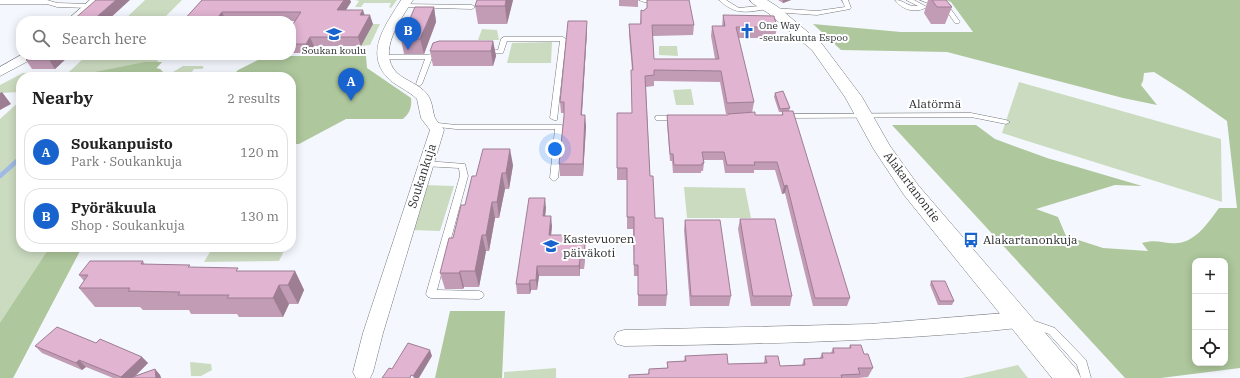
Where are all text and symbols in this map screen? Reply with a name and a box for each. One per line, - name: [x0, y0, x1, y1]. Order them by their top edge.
- search box: [16, 16, 296, 60]
- pin: B: [395, 17, 421, 50]
- place label: One Way -seurakunta Espoo: [759, 19, 848, 44]
- church icon: One Way -seurakunta Espoo: [738, 22, 756, 40]
- school or university icon: Soukan koulu: [325, 25, 343, 43]
- icon: search: [30, 27, 52, 49]
- text: Search here: [62, 29, 147, 48]
- place label: Soukan koulu: [302, 44, 366, 57]
- pin: A: [338, 68, 364, 101]
- text: Nearby: [32, 87, 93, 109]
- text: 2 results: [227, 90, 280, 107]
- street label: Alatörmä: [909, 96, 962, 111]
- text: Soukanpuisto: [71, 134, 173, 153]
- your location: [545, 139, 565, 159]
- street label: Soukankuja: [404, 141, 439, 210]
- text: A: [41, 144, 51, 161]
- text: 120 m: [240, 144, 279, 161]
- street label: Alakartanontie: [881, 148, 944, 225]
- text: Park · Soukankuja: [71, 153, 182, 170]
- text: Pyöräkuula: [71, 198, 156, 217]
- text: B: [41, 208, 51, 225]
- text: 130 m: [240, 208, 279, 225]
- text: Shop · Soukankuja: [71, 217, 185, 234]
- place label: Kastevuoren päiväkoti: [563, 231, 635, 260]
- bus stop icon: Alakartanonkuja: [962, 231, 980, 249]
- place label: Alakartanonkuja: [983, 232, 1078, 247]
- school or university icon: Kastevuoren päiväkoti: [542, 237, 560, 255]
- map controls: [1192, 258, 1228, 366]
- button: +: [1192, 258, 1228, 294]
- button: −: [1192, 294, 1228, 330]
- button: locate: [1192, 330, 1228, 366]

